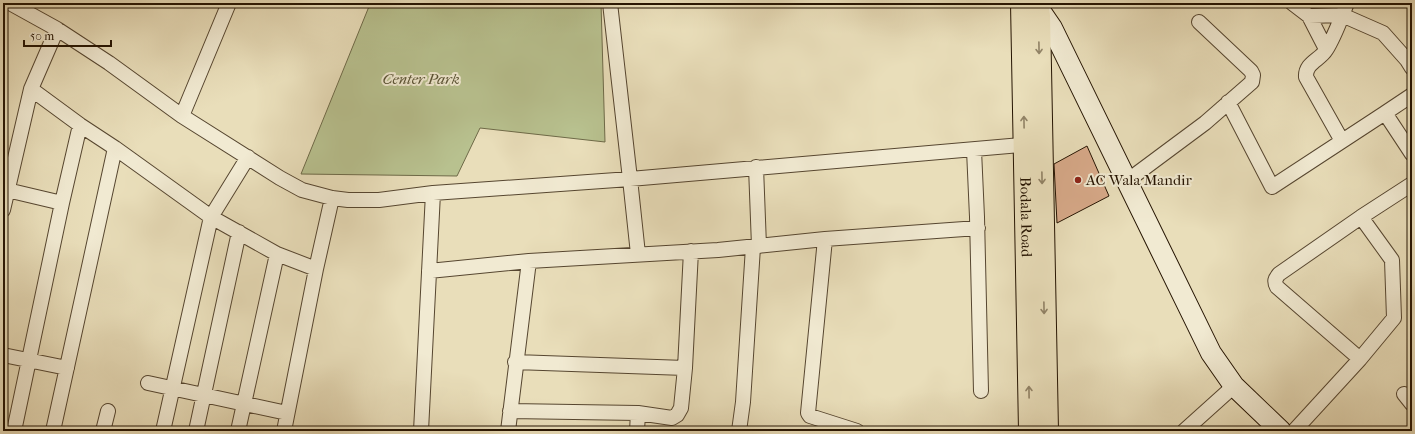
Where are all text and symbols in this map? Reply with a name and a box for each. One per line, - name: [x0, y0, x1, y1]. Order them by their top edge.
- scale bar: [24, 22, 111, 48]
- text: 50 m: [30, 29, 54, 43]
- one-way arrow: [1036, 41, 1043, 54]
- park label: Center Park: [382, 70, 460, 88]
- one-way arrow: [1020, 116, 1028, 129]
- one-way arrow: [1038, 171, 1046, 184]
- place label: AC Wala Mandir: [1085, 171, 1193, 189]
- marker: AC Wala Mandir: [1073, 175, 1083, 185]
- street label: Bodala Road: [1016, 177, 1036, 258]
- one-way arrow: [1040, 301, 1048, 314]
- one-way arrow: [1026, 386, 1033, 399]

